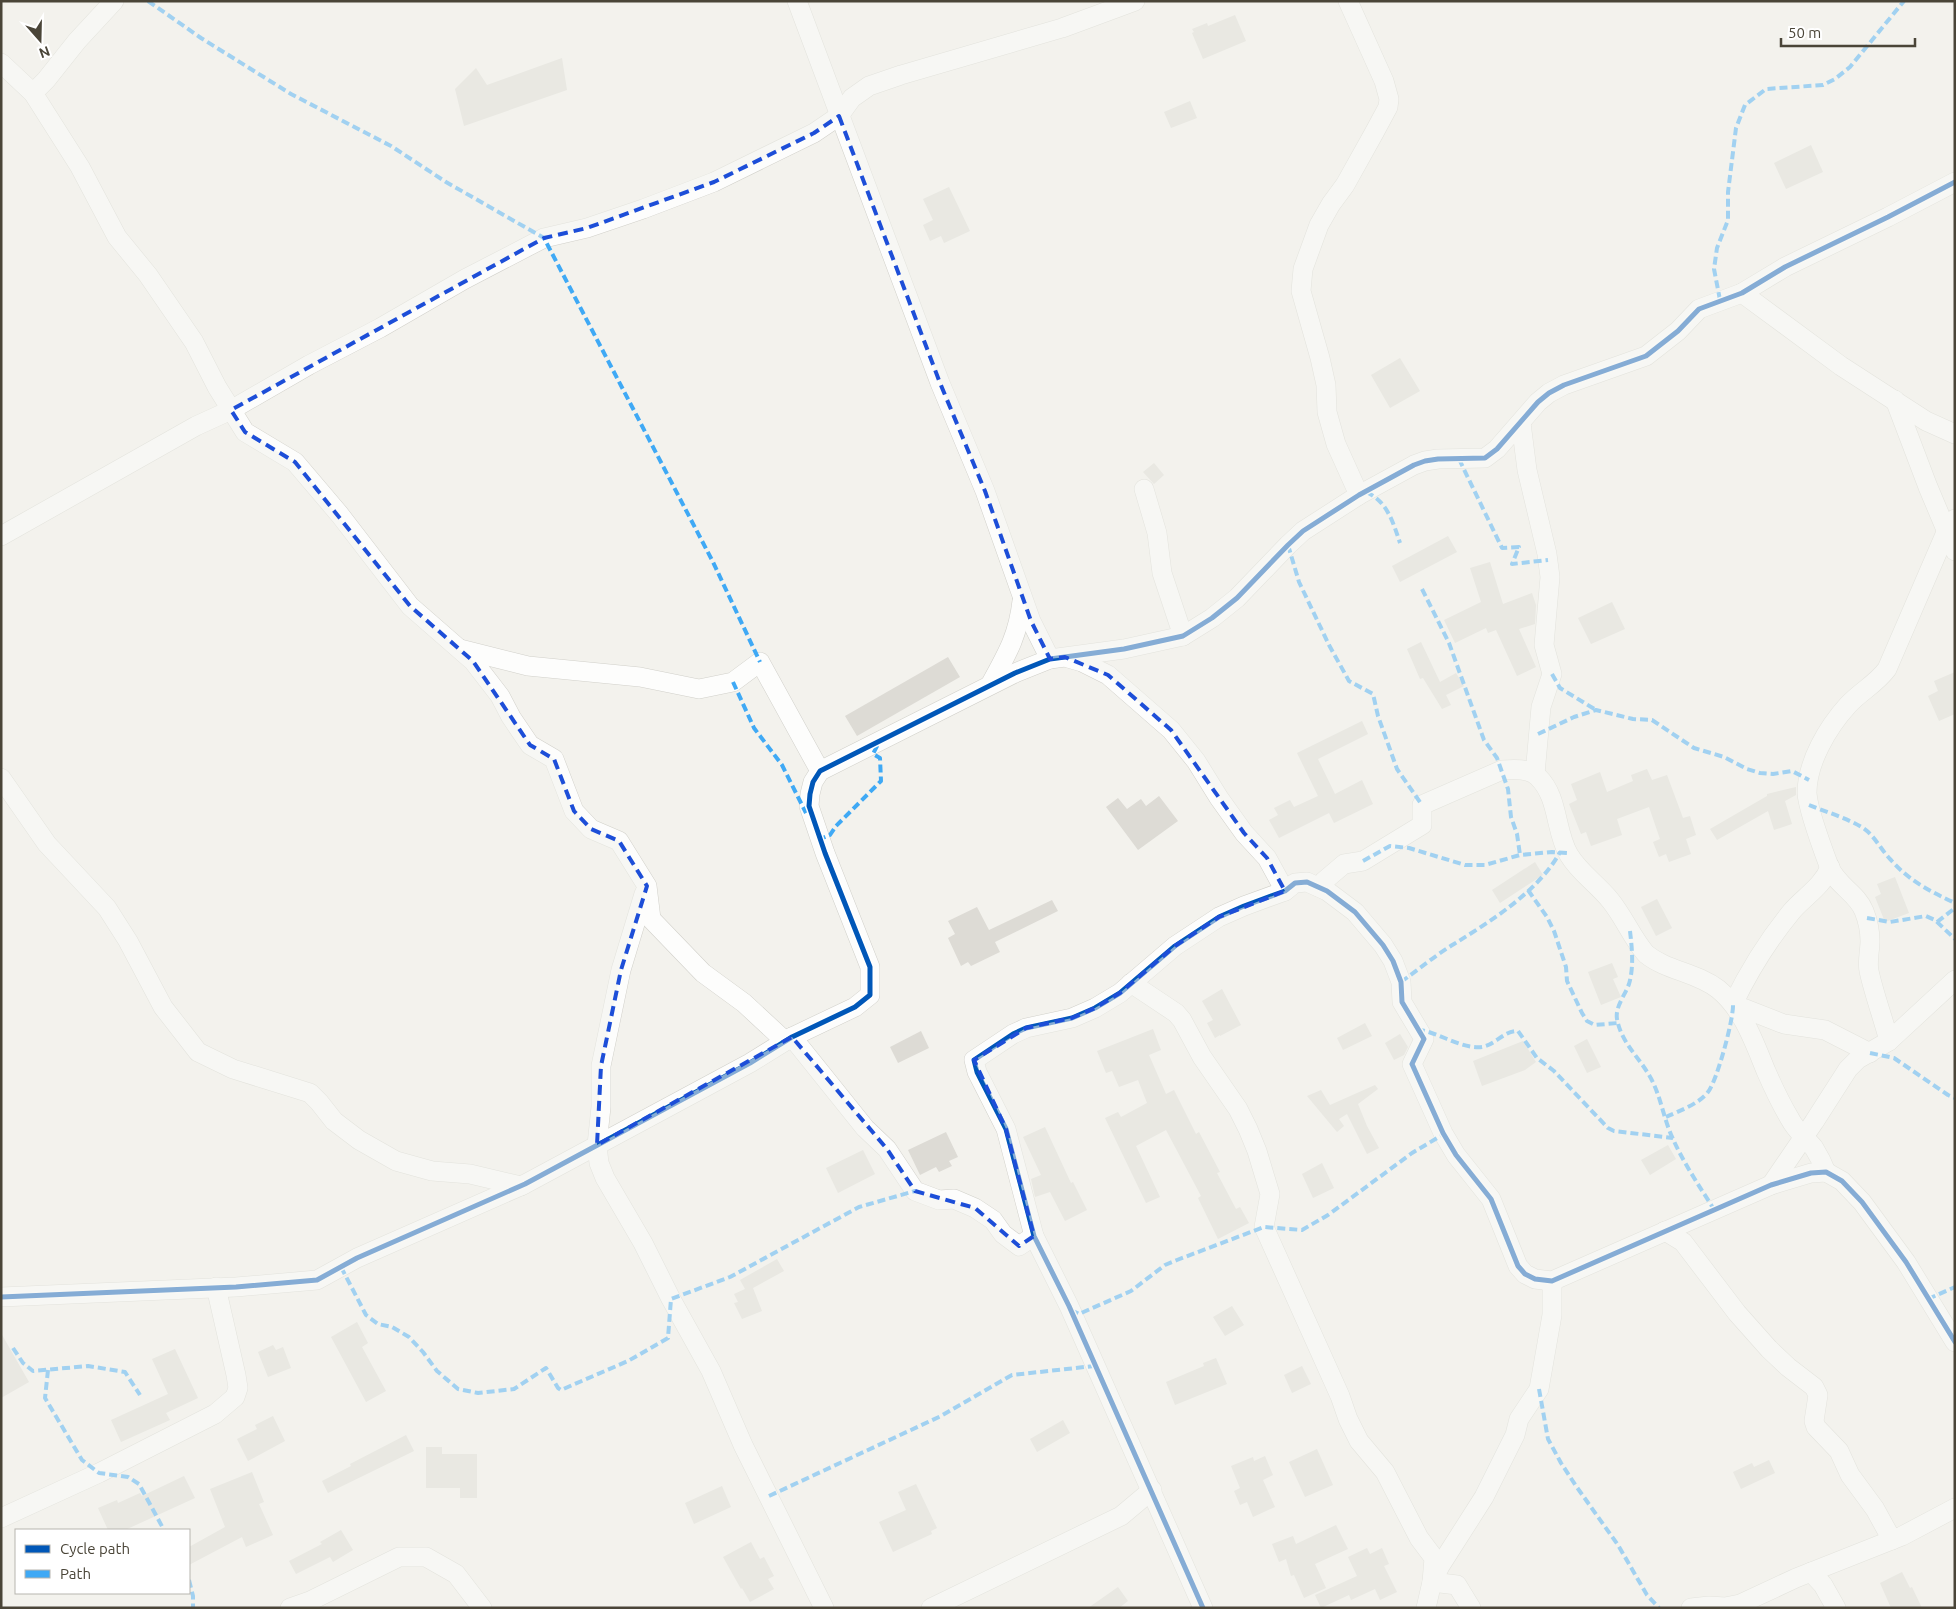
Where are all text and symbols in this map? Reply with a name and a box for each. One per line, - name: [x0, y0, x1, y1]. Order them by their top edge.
- north arrow: [15, 15, 65, 65]
- scale bar: [1781, 15, 1915, 47]
- text: 50 m: [1788, 24, 1821, 41]
- text: N: [37, 43, 52, 62]
- legend: [15, 1529, 190, 1594]
- text: Cycle path: [60, 1540, 130, 1557]
- text: Path: [60, 1565, 91, 1582]

